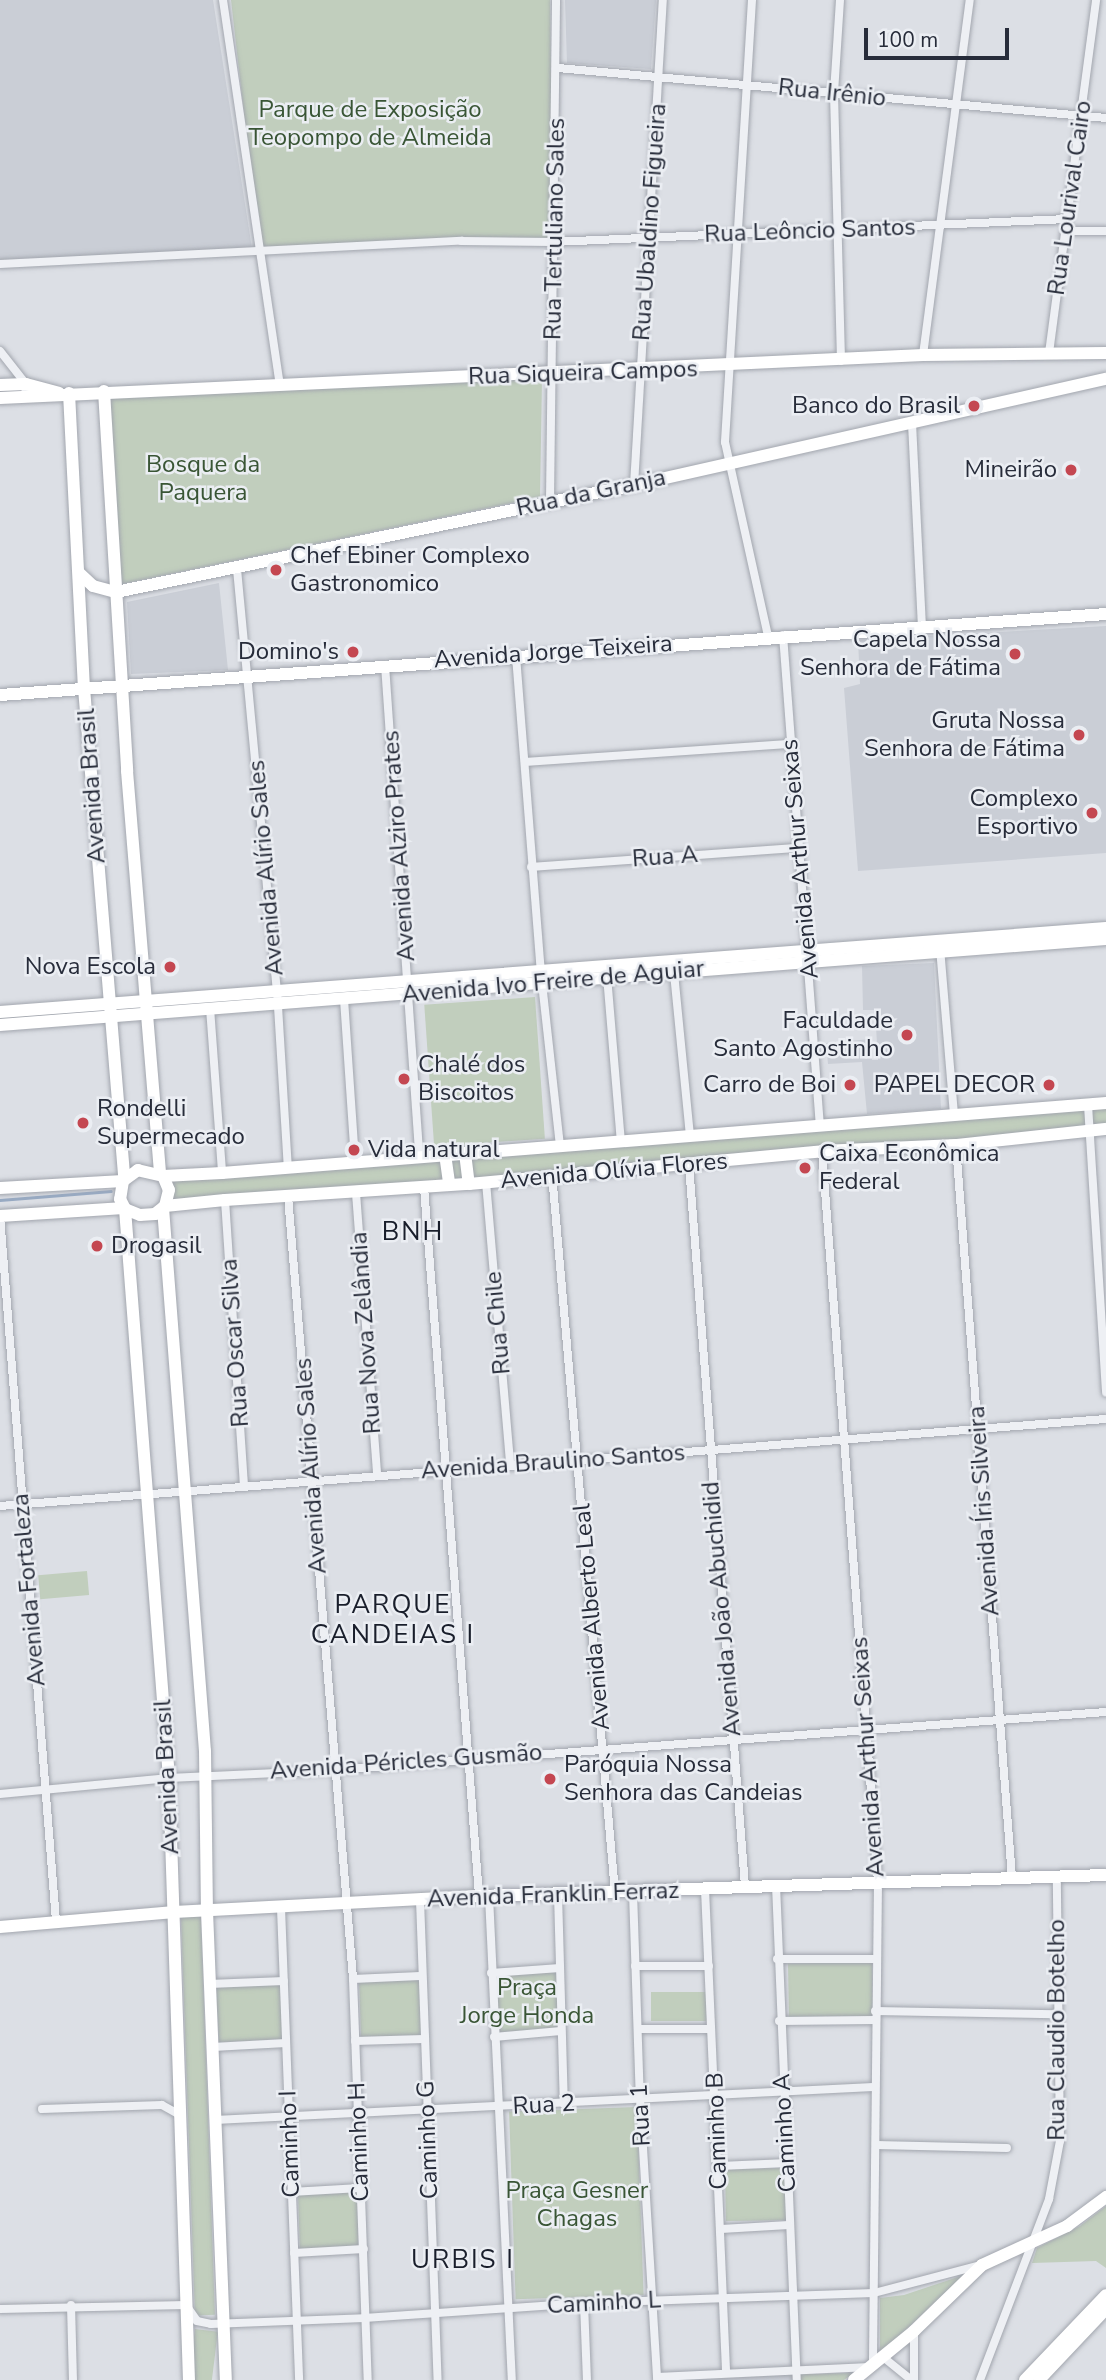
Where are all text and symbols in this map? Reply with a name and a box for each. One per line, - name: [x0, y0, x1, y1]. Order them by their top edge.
- scale bar: [868, 14, 1013, 58]
- text: 100 m: [877, 26, 938, 54]
- street label: Rua Irênio: [777, 73, 887, 113]
- park label: Parque de Exposição Teopompo de Almeida: [248, 96, 492, 152]
- street label: Rua Lourival Cairo: [1042, 99, 1098, 297]
- street label: Rua Ubaldino Figueira: [627, 102, 673, 342]
- street label: Rua Tertuliano Sales: [539, 118, 571, 340]
- street label: Rua Leôncio Santos: [704, 213, 916, 249]
- street label: Rua Siqueira Campos: [468, 355, 698, 391]
- place label: Banco do Brasil: [792, 392, 960, 420]
- marker: Banco do Brasil: [966, 398, 982, 414]
- park label: Bosque da Paquera: [146, 451, 260, 507]
- place label: Mineirão: [964, 456, 1057, 484]
- marker: Mineirão: [1063, 462, 1079, 478]
- street label: Rua da Granja: [514, 463, 668, 523]
- place label: Chef Ebiner Complexo Gastronomico: [290, 542, 530, 598]
- marker: Chef Ebiner Complexo Gastronomico: [268, 562, 284, 578]
- place label: Capela Nossa Senhora de Fátima: [800, 626, 1001, 682]
- street label: Avenida Jorge Teixeira: [433, 629, 673, 675]
- place label: Domino's: [238, 638, 339, 666]
- marker: Domino's: [345, 644, 361, 660]
- marker: Capela Nossa Senhora de Fátima: [1007, 646, 1023, 662]
- street label: Avenida Brasil: [72, 707, 112, 865]
- place label: Gruta Nossa Senhora de Fátima: [864, 707, 1065, 763]
- marker: Gruta Nossa Senhora de Fátima: [1071, 727, 1087, 743]
- street label: Avenida Alziro Prates: [377, 729, 421, 963]
- street label: Avenida Arthur Seixas: [775, 738, 825, 980]
- street label: Avenida Alírio Sales: [242, 759, 290, 977]
- place label: Complexo Esportivo: [969, 785, 1078, 841]
- marker: Complexo Esportivo: [1084, 805, 1100, 821]
- street label: Rua A: [631, 840, 699, 874]
- place label: Nova Escola: [25, 953, 156, 981]
- street label: Avenida Ivo Freire de Aguiar: [401, 954, 705, 1010]
- marker: Nova Escola: [162, 959, 178, 975]
- place label: Faculdade Santo Agostinho: [713, 1007, 893, 1063]
- marker: Faculdade Santo Agostinho: [899, 1027, 915, 1043]
- place label: Chalé dos Biscoitos: [418, 1051, 525, 1107]
- marker: Chalé dos Biscoitos: [396, 1071, 412, 1087]
- place label: Carro de Boi: [703, 1071, 836, 1099]
- place label: PAPEL DECOR: [874, 1071, 1035, 1099]
- marker: Carro de Boi: [842, 1077, 858, 1093]
- marker: PAPEL DECOR: [1041, 1077, 1057, 1093]
- place label: Rondelli Supermecado: [97, 1095, 245, 1151]
- marker: Rondelli Supermecado: [75, 1115, 91, 1131]
- place label: Vida natural: [368, 1136, 499, 1164]
- place label: Caixa Econômica Federal: [819, 1140, 999, 1196]
- marker: Vida natural: [346, 1142, 362, 1158]
- street label: Avenida Olívia Flores: [499, 1147, 729, 1195]
- marker: Caixa Econômica Federal: [797, 1160, 813, 1176]
- district label: BNH: [382, 1216, 444, 1248]
- street label: Rua Nova Zelândia: [345, 1231, 387, 1435]
- place label: Drogasil: [111, 1232, 202, 1260]
- marker: Drogasil: [89, 1238, 105, 1254]
- street label: Rua Oscar Silva: [215, 1258, 255, 1428]
- street label: Rua Chile: [479, 1270, 517, 1376]
- street label: Avenida Alírio Sales: [289, 1357, 333, 1575]
- street label: Avenida Íris Silveira: [962, 1405, 1006, 1617]
- street label: Avenida Braulino Santos: [420, 1438, 686, 1486]
- street label: Avenida João Abuchidid: [696, 1480, 748, 1738]
- street label: Avenida Fortaleza: [6, 1492, 52, 1688]
- street label: Avenida Alberto Leal: [568, 1502, 616, 1732]
- district label: PARQUE CANDEIAS I: [312, 1589, 474, 1650]
- street label: Avenida Arthur Seixas: [845, 1636, 891, 1878]
- street label: Avenida Brasil: [149, 1699, 185, 1855]
- street label: Avenida Péricles Gusmão: [269, 1738, 543, 1786]
- place label: Paróquia Nossa Senhora das Candeias: [564, 1751, 803, 1807]
- marker: Paróquia Nossa Senhora das Candeias: [542, 1771, 558, 1787]
- street label: Avenida Franklin Ferraz: [426, 1876, 680, 1914]
- street label: Rua Claudio Botelho: [1043, 1919, 1071, 2141]
- park label: Praça Jorge Honda: [460, 1974, 594, 2030]
- street label: Caminho B: [701, 2072, 733, 2190]
- street label: Caminho A: [768, 2073, 802, 2193]
- street label: Caminho G: [412, 2080, 444, 2200]
- street label: Caminho H: [343, 2082, 375, 2202]
- street label: Rua 1: [625, 2083, 657, 2147]
- street label: Rua 2: [512, 2089, 576, 2121]
- street label: Caminho I: [274, 2090, 306, 2198]
- park label: Praça Gesner Chagas: [506, 2177, 648, 2233]
- district label: URBIS I: [412, 2244, 514, 2276]
- street label: Caminho L: [546, 2286, 662, 2320]

